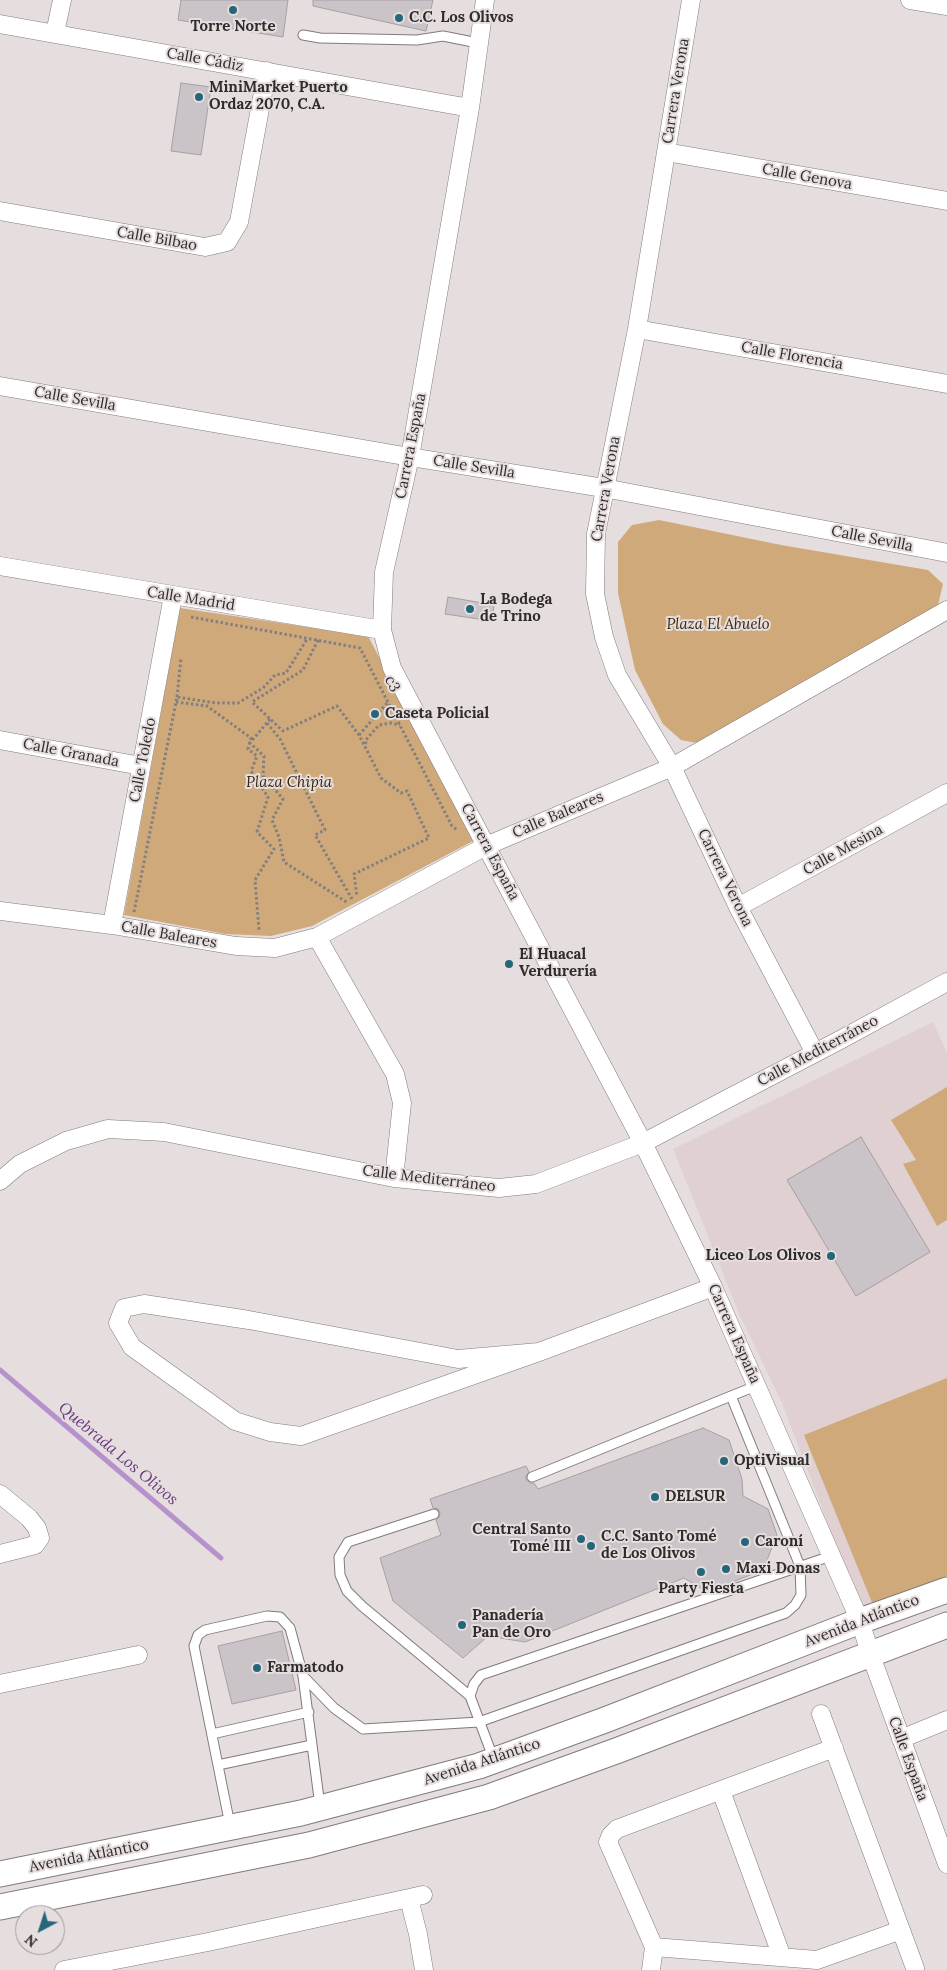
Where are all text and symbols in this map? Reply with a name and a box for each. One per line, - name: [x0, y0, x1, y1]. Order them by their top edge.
- marker: Torre Norte: [227, 4, 239, 16]
- place label: C.C. Los Olivos: [409, 9, 514, 27]
- marker: C.C. Los Olivos: [393, 12, 405, 24]
- place label: Torre Norte: [191, 18, 275, 36]
- street label: Carrera Verona: [659, 37, 693, 145]
- street label: Calle Cádiz: [165, 44, 245, 76]
- place label: MiniMarket Puerto Ordaz 2070, C.A.: [209, 79, 348, 114]
- marker: MiniMarket Puerto Ordaz 2070, C.A.: [193, 91, 205, 103]
- street label: Calle Genova: [761, 160, 853, 194]
- street label: Calle Bilbao: [115, 223, 199, 255]
- street label: Calle Florencia: [740, 338, 844, 374]
- street label: Calle Sevilla: [33, 383, 117, 415]
- street label: Carrera España: [392, 392, 430, 500]
- street label: Carrera Verona: [588, 435, 624, 543]
- street label: Calle Sevilla: [432, 452, 516, 482]
- street label: Calle Sevilla: [830, 522, 914, 556]
- street label: Calle Madrid: [146, 583, 236, 615]
- place label: La Bodega de Trino: [480, 591, 552, 626]
- marker: La Bodega de Trino: [464, 603, 476, 615]
- park label: Plaza El Abuelo: [666, 616, 770, 634]
- street label: c3: [380, 673, 404, 695]
- place label: Caseta Policial: [385, 705, 489, 723]
- marker: Caseta Policial: [369, 708, 381, 720]
- street label: Calle Toledo: [126, 716, 160, 804]
- street label: Calle Granada: [21, 735, 121, 771]
- park label: Plaza Chipia: [246, 774, 332, 792]
- street label: Calle Baleares: [510, 788, 606, 842]
- street label: Carrera España: [457, 800, 523, 904]
- street label: Calle Mesina: [800, 821, 886, 879]
- street label: Carrera Verona: [694, 826, 756, 930]
- street label: Calle Baleares: [120, 918, 218, 952]
- place label: El Huacal Verdurería: [519, 946, 597, 981]
- marker: El Huacal Verdurería: [503, 958, 515, 970]
- street label: Calle Mediterráneo: [755, 1012, 881, 1090]
- street label: Calle Mediterráneo: [361, 1162, 497, 1196]
- place label: Liceo Los Olivos: [706, 1247, 821, 1265]
- marker: Liceo Los Olivos: [825, 1250, 837, 1262]
- street label: Carrera España: [704, 1281, 764, 1387]
- water label: Quebrada Los Olivos: [54, 1398, 182, 1510]
- place label: OptiVisual: [734, 1452, 810, 1470]
- marker: OptiVisual: [718, 1455, 730, 1467]
- place label: DELSUR: [665, 1488, 725, 1506]
- marker: DELSUR: [649, 1491, 661, 1503]
- place label: Central Santo Tomé III: [472, 1521, 571, 1556]
- place label: C.C. Santo Tomé de Los Olivos: [601, 1528, 717, 1563]
- marker: Central Santo Tomé III: [575, 1533, 587, 1545]
- place label: Caroní: [755, 1533, 803, 1551]
- marker: Caroní: [739, 1536, 751, 1548]
- marker: C.C. Santo Tomé de Los Olivos: [585, 1540, 597, 1552]
- place label: Maxi Donas: [736, 1560, 820, 1578]
- marker: Maxi Donas: [720, 1563, 732, 1575]
- marker: Party Fiesta: [695, 1566, 707, 1578]
- place label: Party Fiesta: [658, 1580, 744, 1598]
- street label: Avenida Atlántico: [802, 1591, 922, 1651]
- place label: Panadería Pan de Oro: [472, 1607, 551, 1642]
- marker: Panadería Pan de Oro: [456, 1619, 468, 1631]
- place label: Farmatodo: [267, 1659, 344, 1677]
- marker: Farmatodo: [251, 1662, 263, 1674]
- street label: Calle España: [884, 1714, 932, 1804]
- street label: Avenida Atlántico: [422, 1735, 542, 1789]
- street label: Avenida Atlántico: [28, 1836, 150, 1876]
- north arrow: [15, 1905, 65, 1955]
- text: N: [21, 1930, 41, 1951]

